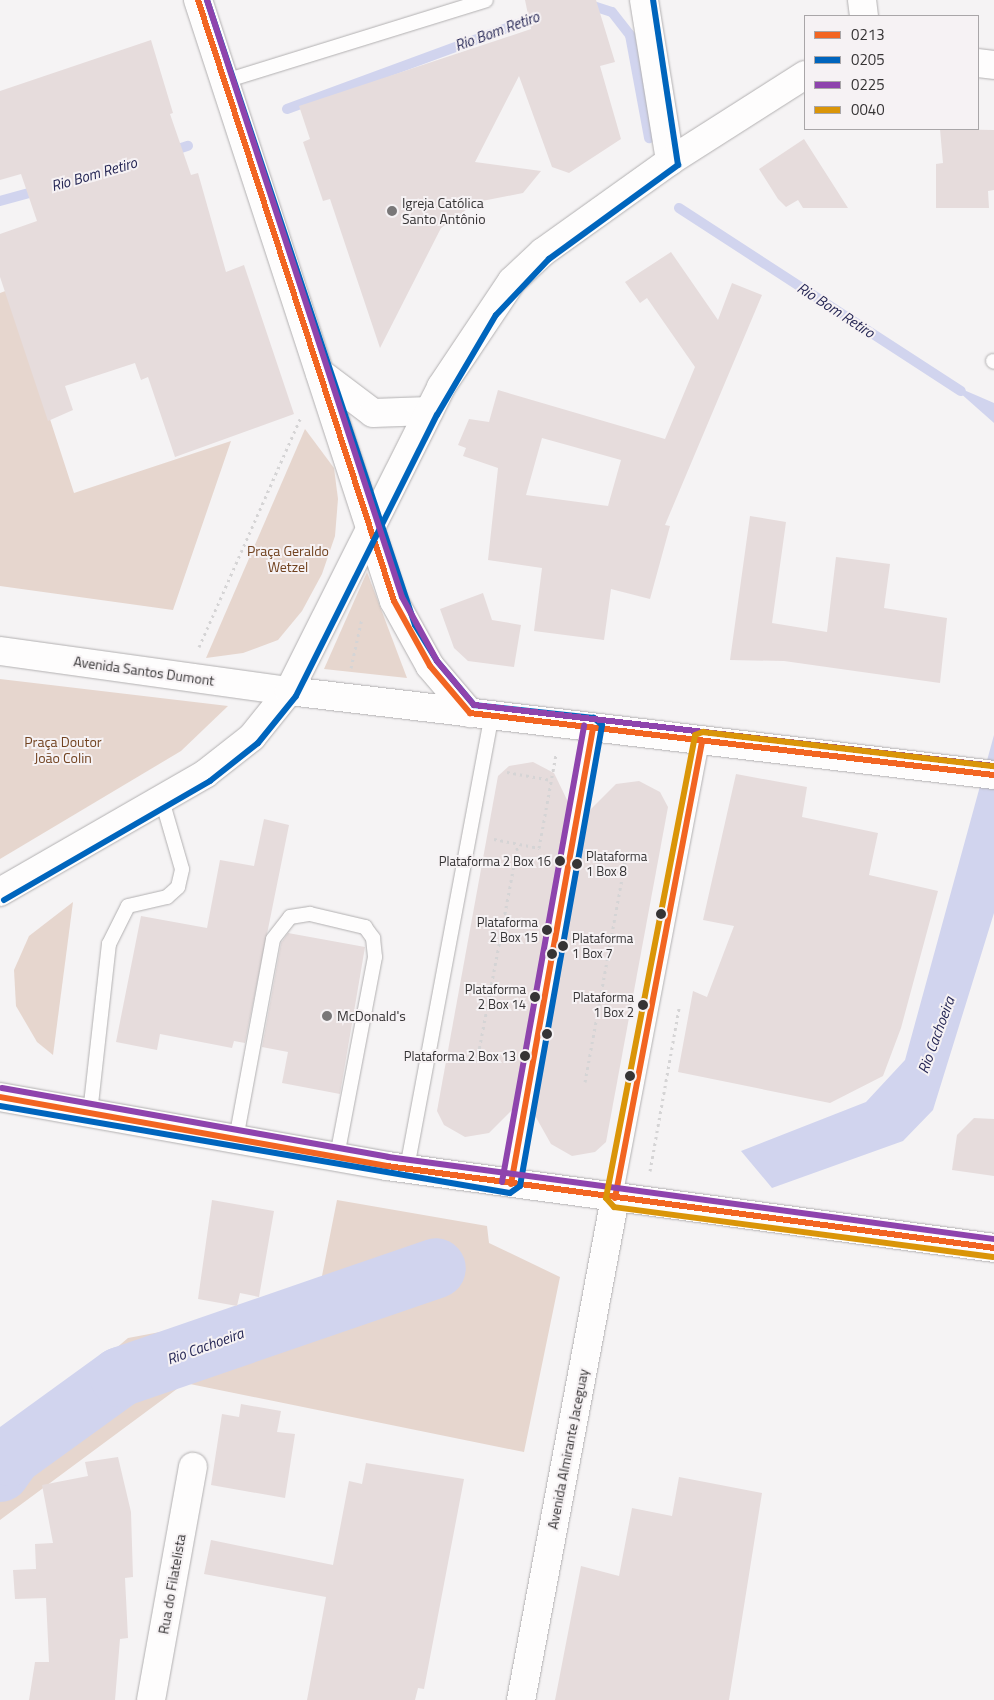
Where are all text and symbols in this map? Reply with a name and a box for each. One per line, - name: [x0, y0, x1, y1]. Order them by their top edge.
- water label: Rio Bom Retiro: [452, 7, 542, 55]
- legend: [804, 15, 979, 130]
- text: 0213: [851, 23, 885, 46]
- text: 0205: [851, 48, 885, 71]
- text: 0225: [851, 73, 885, 96]
- text: 0040: [851, 98, 885, 121]
- water label: Rio Bom Retiro: [49, 153, 139, 195]
- place label: Igreja Católica Santo Antônio: [402, 195, 486, 228]
- marker: Igreja Católica Santo Antônio: [386, 205, 398, 217]
- water label: Rio Bom Retiro: [794, 278, 878, 342]
- park label: Praça Geraldo Wetzel: [247, 543, 329, 576]
- street label: Avenida Santos Dumont: [73, 653, 215, 689]
- park label: Praça Doutor João Colin: [24, 734, 102, 766]
- place label: Plataforma 1 Box 8: [586, 849, 647, 880]
- place label: Plataforma 2 Box 16: [439, 853, 551, 869]
- marker: Plataforma 2 Box 16: [555, 856, 565, 866]
- marker: Plataforma 1 Box 8: [572, 859, 582, 869]
- unlabelled marker: [656, 909, 666, 919]
- place label: Plataforma 2 Box 15: [477, 915, 538, 946]
- marker: Plataforma 2 Box 15: [542, 925, 552, 935]
- place label: Plataforma 1 Box 7: [572, 931, 633, 962]
- marker: Plataforma 1 Box 7: [558, 941, 568, 951]
- unlabelled marker: [547, 949, 557, 959]
- place label: Plataforma 2 Box 14: [465, 982, 526, 1013]
- place label: Plataforma 1 Box 2: [573, 990, 634, 1021]
- marker: Plataforma 2 Box 14: [530, 992, 540, 1002]
- water label: Rio Cachoeira: [914, 994, 958, 1076]
- marker: Plataforma 1 Box 2: [638, 1000, 648, 1010]
- place label: McDonald's: [337, 1008, 406, 1024]
- marker: McDonald's: [321, 1010, 333, 1022]
- unlabelled marker: [542, 1029, 552, 1039]
- place label: Plataforma 2 Box 13: [404, 1048, 516, 1064]
- marker: Plataforma 2 Box 13: [520, 1051, 530, 1061]
- unlabelled marker: [625, 1071, 635, 1081]
- water label: Rio Cachoeira: [164, 1324, 246, 1368]
- street label: Avenida Almirante Jaceguay: [544, 1367, 592, 1531]
- street label: Rua do Filatelista: [155, 1533, 189, 1635]

